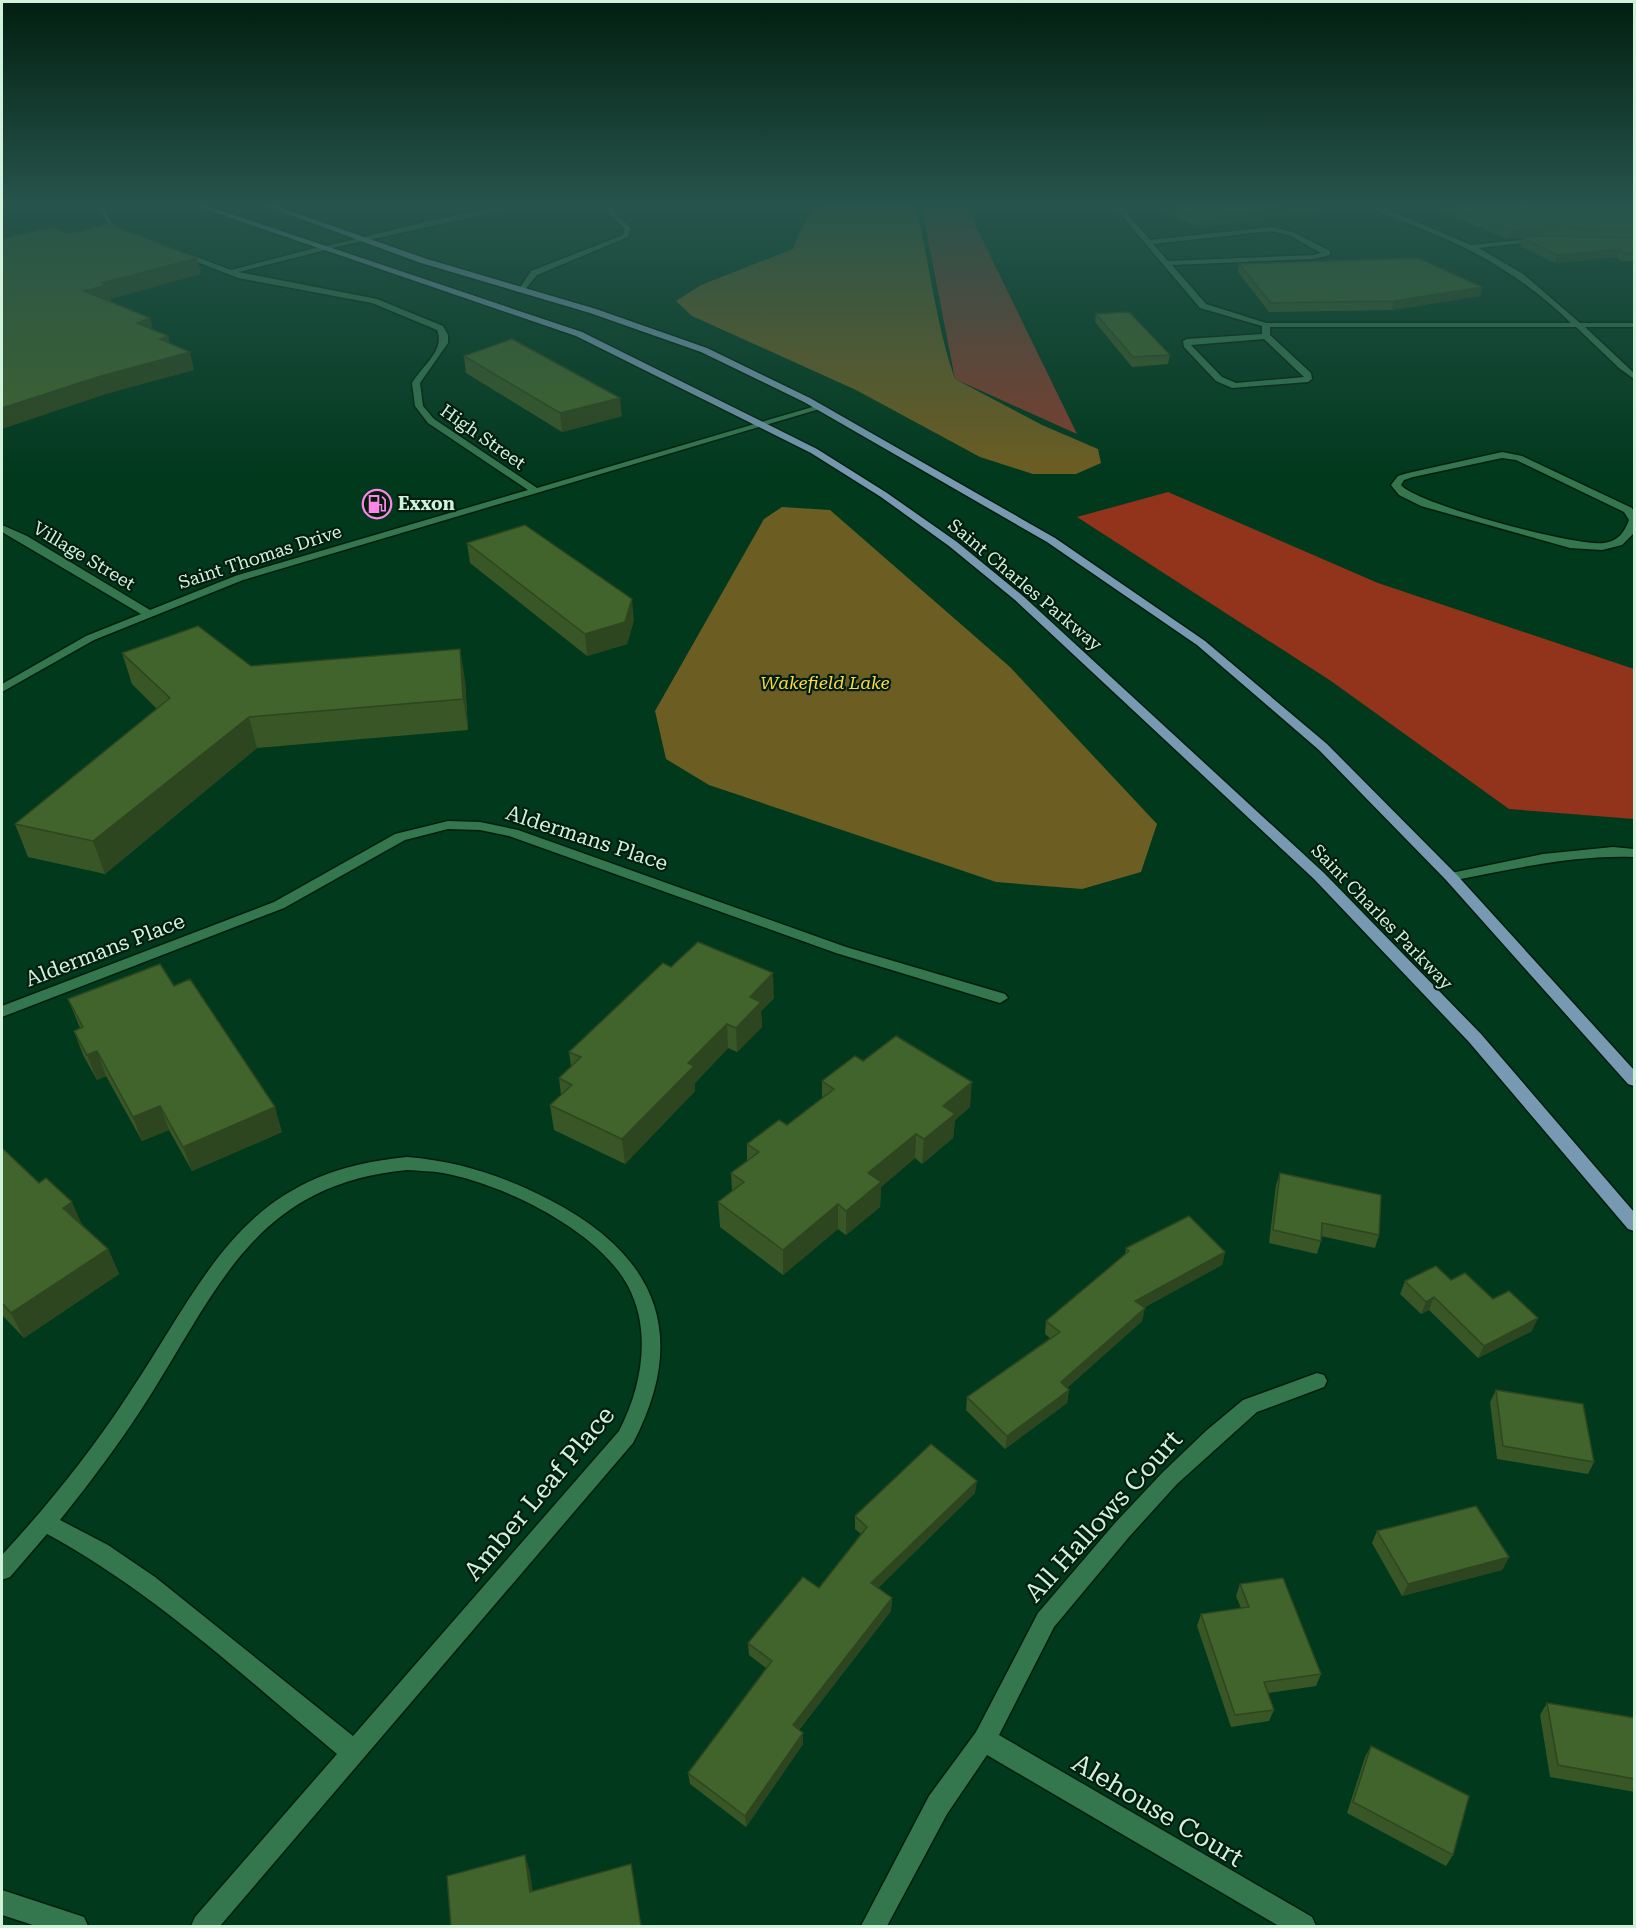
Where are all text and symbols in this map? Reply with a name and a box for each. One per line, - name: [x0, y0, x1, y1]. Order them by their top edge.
- street label: High Street: [437, 400, 530, 474]
- fuel station icon: Exxon: [361, 488, 393, 520]
- place label: Exxon: [398, 493, 455, 514]
- street label: Saint Charles Parkway: [944, 514, 1107, 655]
- street label: Village Street: [30, 517, 139, 594]
- street label: Saint Thomas Drive: [175, 520, 344, 593]
- water label: Wakefield Lake: [760, 672, 890, 693]
- street label: Aldermans Place: [503, 801, 671, 875]
- street label: Saint Charles Parkway: [1307, 840, 1458, 994]
- street label: Aldermans Place: [22, 909, 188, 991]
- street label: Amber Leaf Place: [457, 1400, 621, 1586]
- street label: All Hallows Court: [1018, 1424, 1188, 1608]
- street label: Alehouse Court: [1067, 1747, 1249, 1873]

